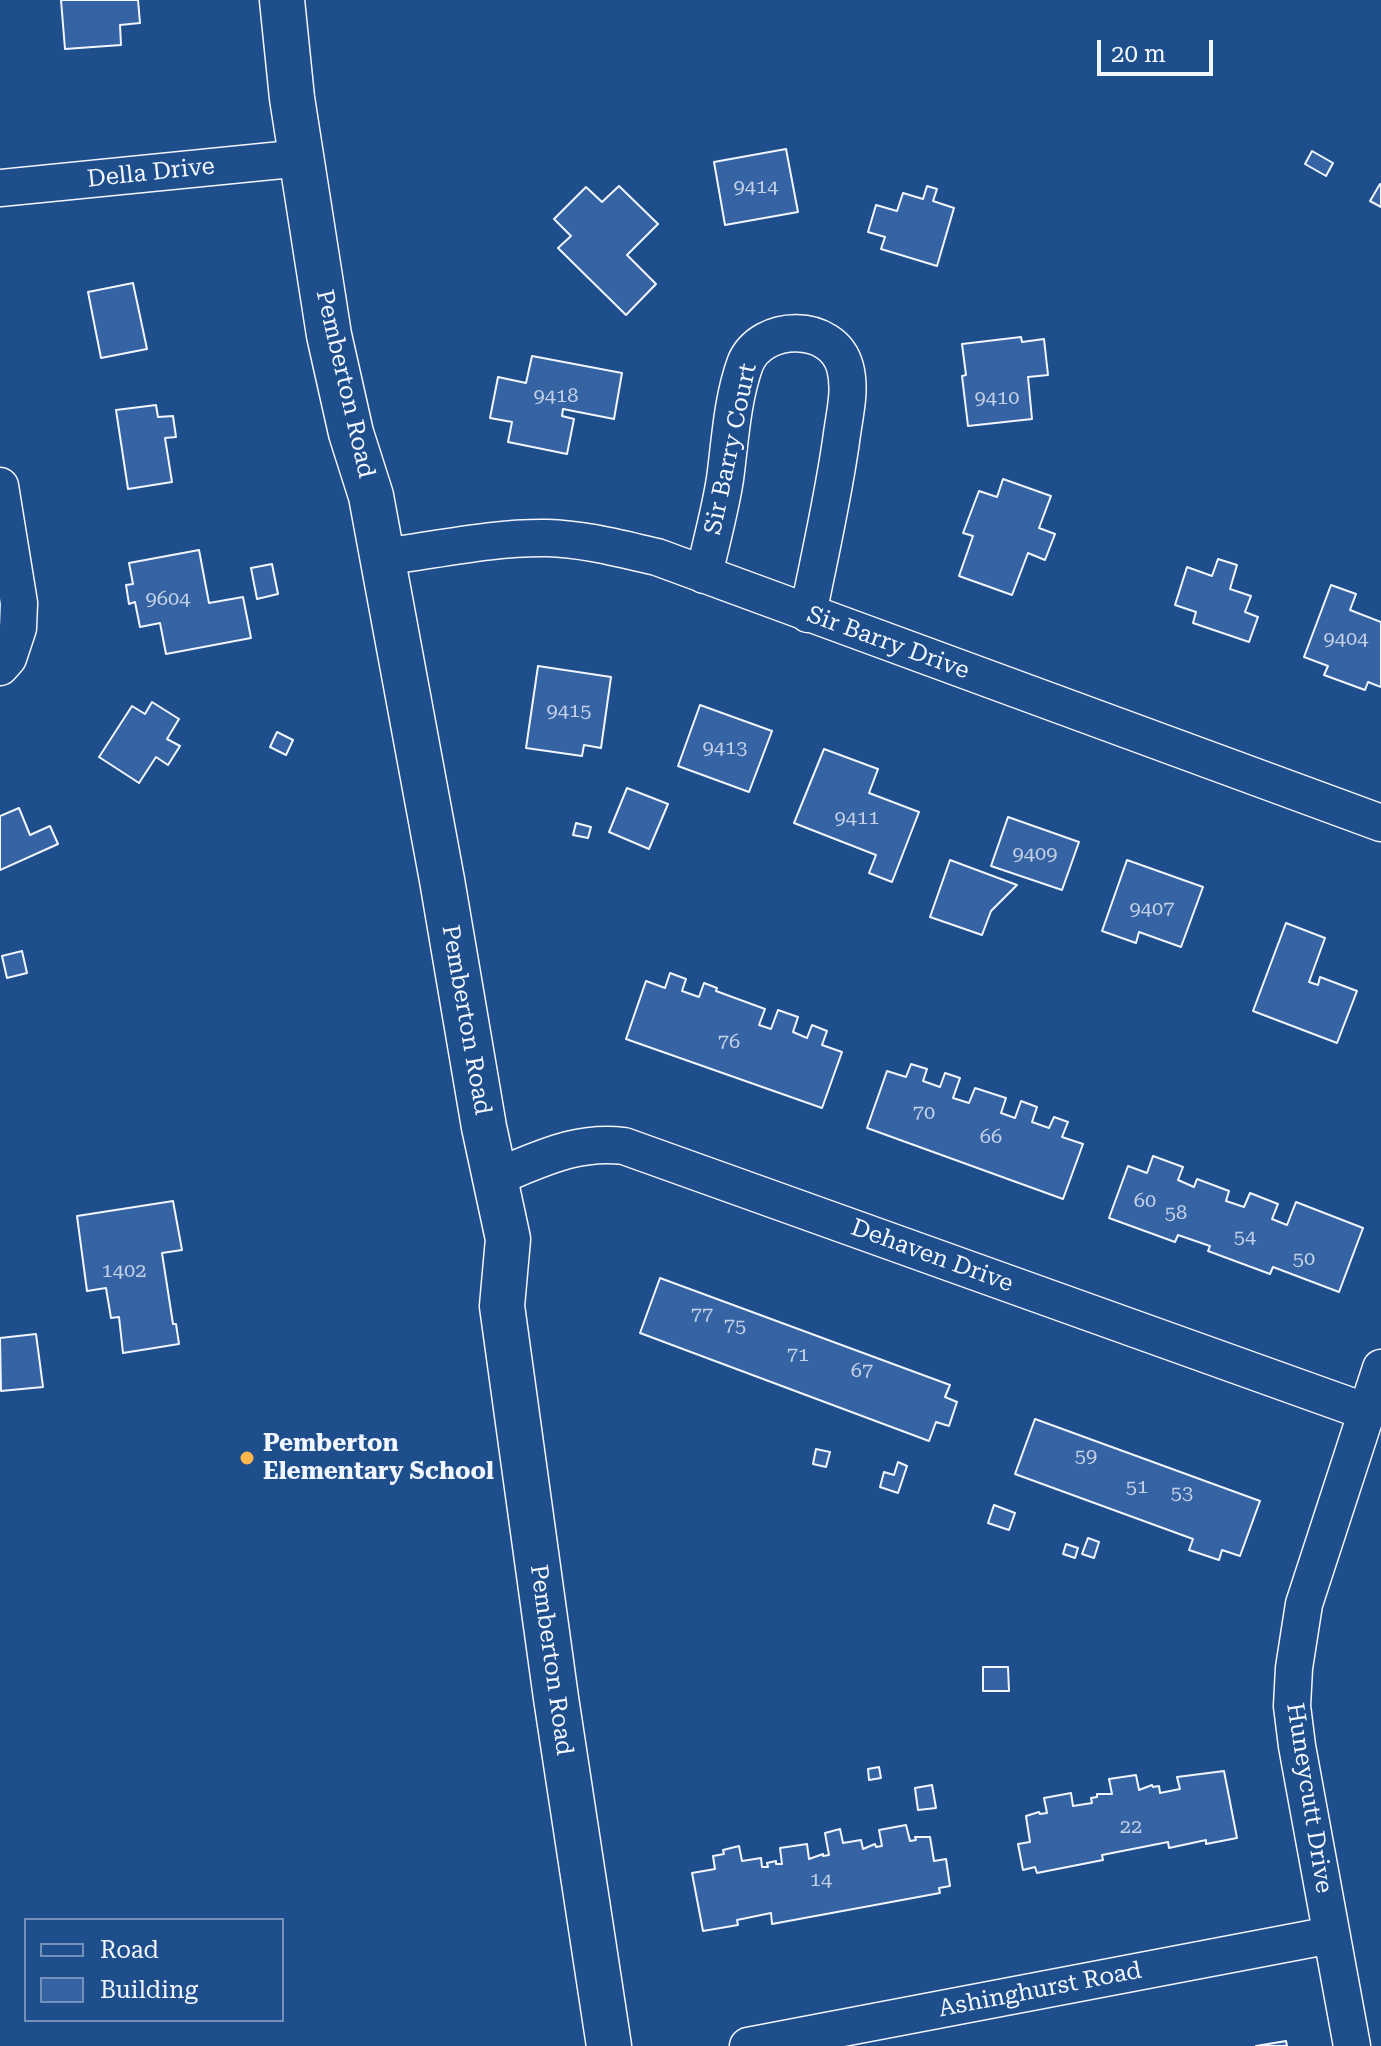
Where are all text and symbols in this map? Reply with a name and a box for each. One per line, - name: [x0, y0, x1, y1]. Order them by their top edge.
- scale bar: [1101, 24, 1217, 74]
- text: 20 m: [1111, 40, 1166, 68]
- street label: Della Drive: [86, 152, 216, 194]
- house number: 9414: [734, 175, 778, 199]
- street label: Pemberton Road: [309, 287, 381, 481]
- street label: Sir Barry Court: [699, 361, 763, 537]
- house number: 9418: [534, 384, 578, 408]
- house number: 9410: [975, 386, 1019, 410]
- house number: 9604: [146, 587, 190, 611]
- street label: Sir Barry Drive: [803, 600, 973, 686]
- house number: 9404: [1324, 627, 1368, 651]
- house number: 9415: [547, 699, 591, 723]
- house number: 9413: [703, 736, 747, 760]
- house number: 9411: [835, 806, 879, 830]
- house number: 9409: [1013, 842, 1057, 866]
- house number: 9407: [1130, 897, 1174, 921]
- street label: Pemberton Road: [435, 923, 497, 1117]
- house number: 76: [718, 1030, 740, 1054]
- house number: 70: [913, 1101, 935, 1125]
- house number: 66: [980, 1125, 1002, 1149]
- house number: 60: [1134, 1189, 1156, 1213]
- house number: 58: [1165, 1201, 1187, 1225]
- street label: Dehaven Drive: [847, 1213, 1017, 1299]
- house number: 54: [1234, 1225, 1256, 1249]
- house number: 50: [1293, 1247, 1315, 1271]
- house number: 1402: [102, 1259, 146, 1283]
- house number: 77: [691, 1303, 713, 1327]
- house number: 75: [724, 1314, 746, 1338]
- house number: 71: [787, 1343, 809, 1367]
- house number: 67: [851, 1359, 873, 1383]
- place label: Pemberton Elementary School: [263, 1430, 494, 1486]
- house number: 59: [1075, 1444, 1097, 1468]
- marker: Pemberton Elementary School: [238, 1449, 256, 1467]
- house number: 51: [1126, 1475, 1148, 1499]
- house number: 53: [1171, 1481, 1193, 1505]
- street label: Pemberton Road: [523, 1563, 579, 1757]
- street label: Huneycutt Drive: [1280, 1701, 1338, 1895]
- house number: 22: [1120, 1815, 1142, 1839]
- house number: 14: [810, 1868, 832, 1892]
- legend: [24, 1918, 284, 2022]
- text: Road: [100, 1936, 159, 1964]
- street label: Ashinghurst Road: [936, 1956, 1144, 2024]
- text: Building: [100, 1976, 198, 2004]

